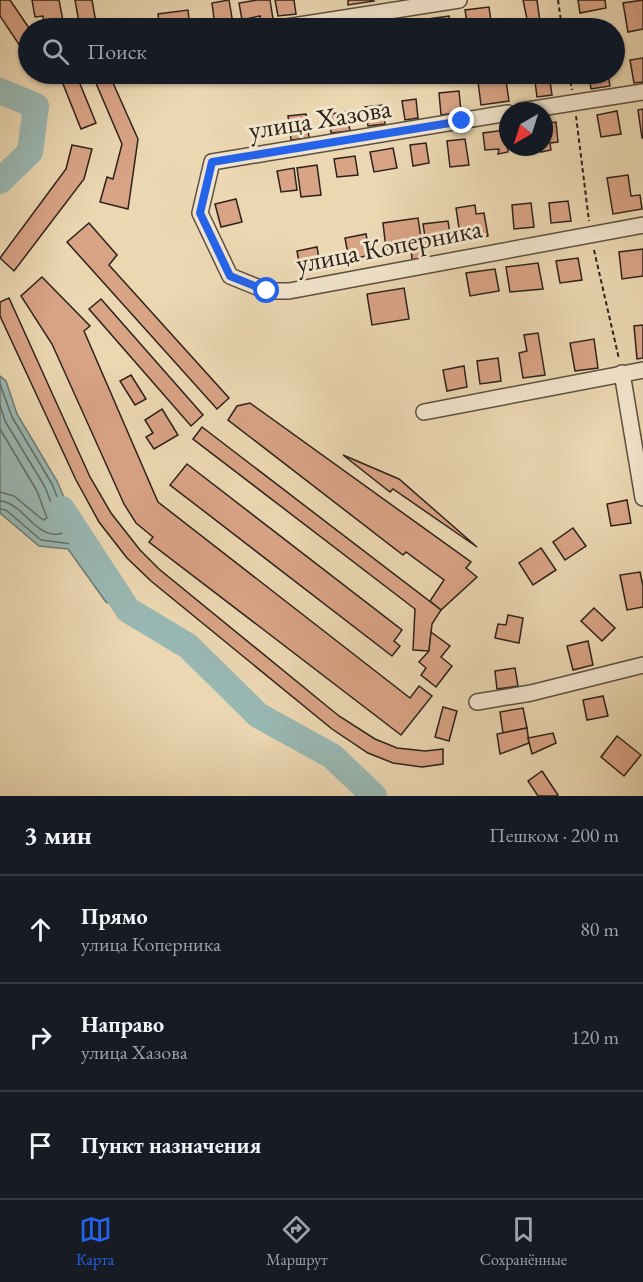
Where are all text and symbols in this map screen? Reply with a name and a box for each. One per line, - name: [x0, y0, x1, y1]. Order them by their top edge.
- search box: [18, 18, 625, 84]
- icon: search: [39, 35, 72, 68]
- text: Поиск: [87, 37, 147, 66]
- street label: улица Хазова: [246, 90, 394, 147]
- north arrow: [499, 102, 553, 156]
- route end: [448, 107, 474, 133]
- street label: улица Коперника: [293, 210, 485, 281]
- route start: [253, 277, 279, 303]
- text: 3 мин: [24, 818, 92, 852]
- text: Пешком · 200 m: [489, 822, 619, 848]
- text: Прямо: [81, 902, 148, 931]
- icon: ahead: [24, 913, 57, 946]
- text: 80 m: [580, 916, 619, 942]
- text: улица Коперника: [81, 931, 221, 957]
- text: Направо: [81, 1010, 164, 1039]
- icon: right: [24, 1021, 57, 1054]
- text: 120 m: [571, 1024, 619, 1050]
- text: улица Хазова: [81, 1039, 188, 1065]
- icon: arrive: [24, 1129, 57, 1162]
- text: Пункт назначения: [81, 1131, 261, 1160]
- tab: Карта: [76, 1213, 114, 1270]
- tab: Маршрут: [266, 1213, 328, 1270]
- tab: Сохранённые: [480, 1213, 567, 1270]

